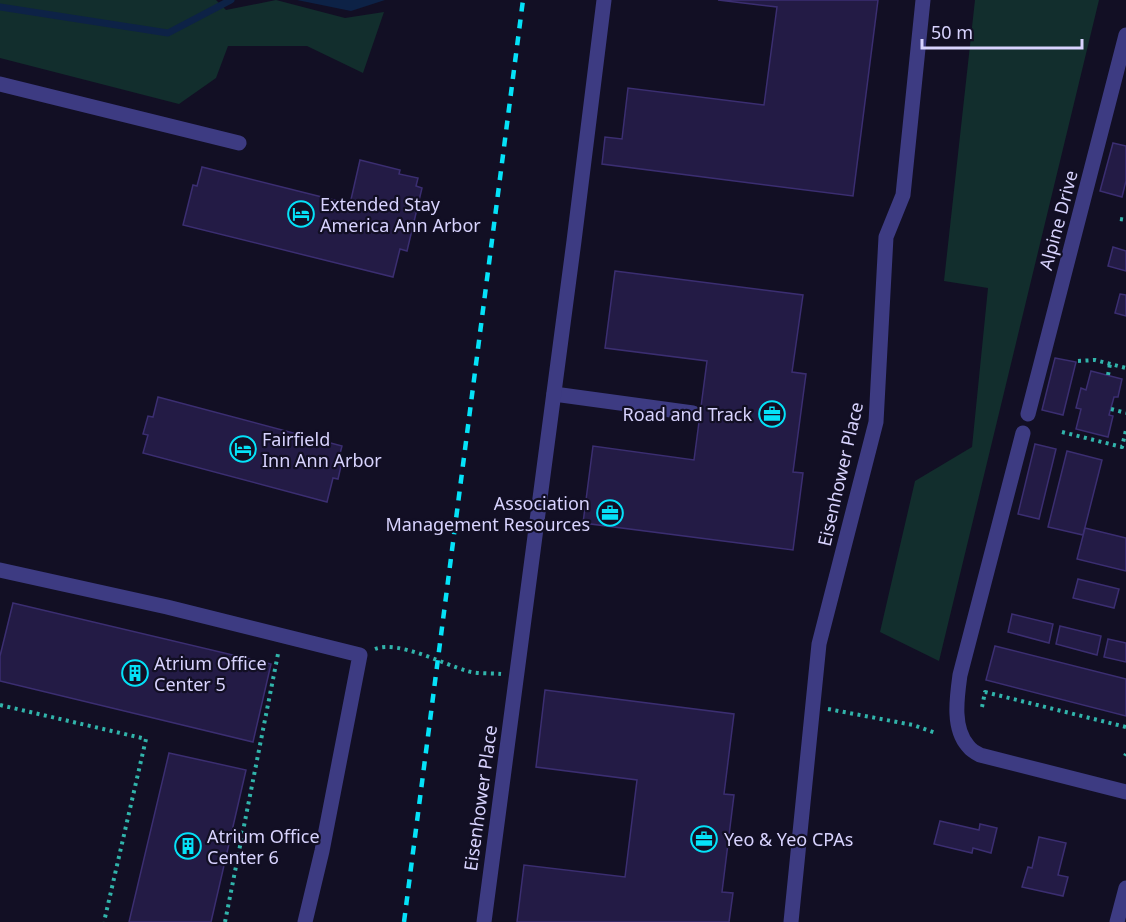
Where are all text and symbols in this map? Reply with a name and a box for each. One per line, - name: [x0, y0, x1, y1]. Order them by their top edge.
- scale bar: [922, 12, 1082, 50]
- text: 50 m: [931, 20, 973, 44]
- street label: Alpine Drive: [1033, 167, 1083, 273]
- place label: Extended Stay America Ann Arbor: [320, 192, 481, 237]
- hotel icon: Extended Stay America Ann Arbor: [286, 199, 316, 229]
- office icon: Road and Track: [757, 399, 787, 429]
- street label: Eisenhower Place: [812, 400, 868, 548]
- place label: Road and Track: [623, 402, 752, 426]
- place label: Fairfield Inn Ann Arbor: [262, 427, 382, 472]
- hotel icon: Fairfield Inn Ann Arbor: [228, 434, 258, 464]
- place label: Association Management Resources: [385, 491, 590, 536]
- office icon: Association Management Resources: [595, 498, 625, 528]
- place label: Atrium Office Center 5: [154, 651, 267, 696]
- building icon: Atrium Office Center 5: [120, 658, 150, 688]
- street label: Eisenhower Place: [458, 724, 502, 872]
- place label: Atrium Office Center 6: [207, 824, 320, 869]
- office icon: Yeo & Yeo CPAs: [689, 824, 719, 854]
- place label: Yeo & Yeo CPAs: [724, 827, 853, 851]
- building icon: Atrium Office Center 6: [173, 831, 203, 861]

